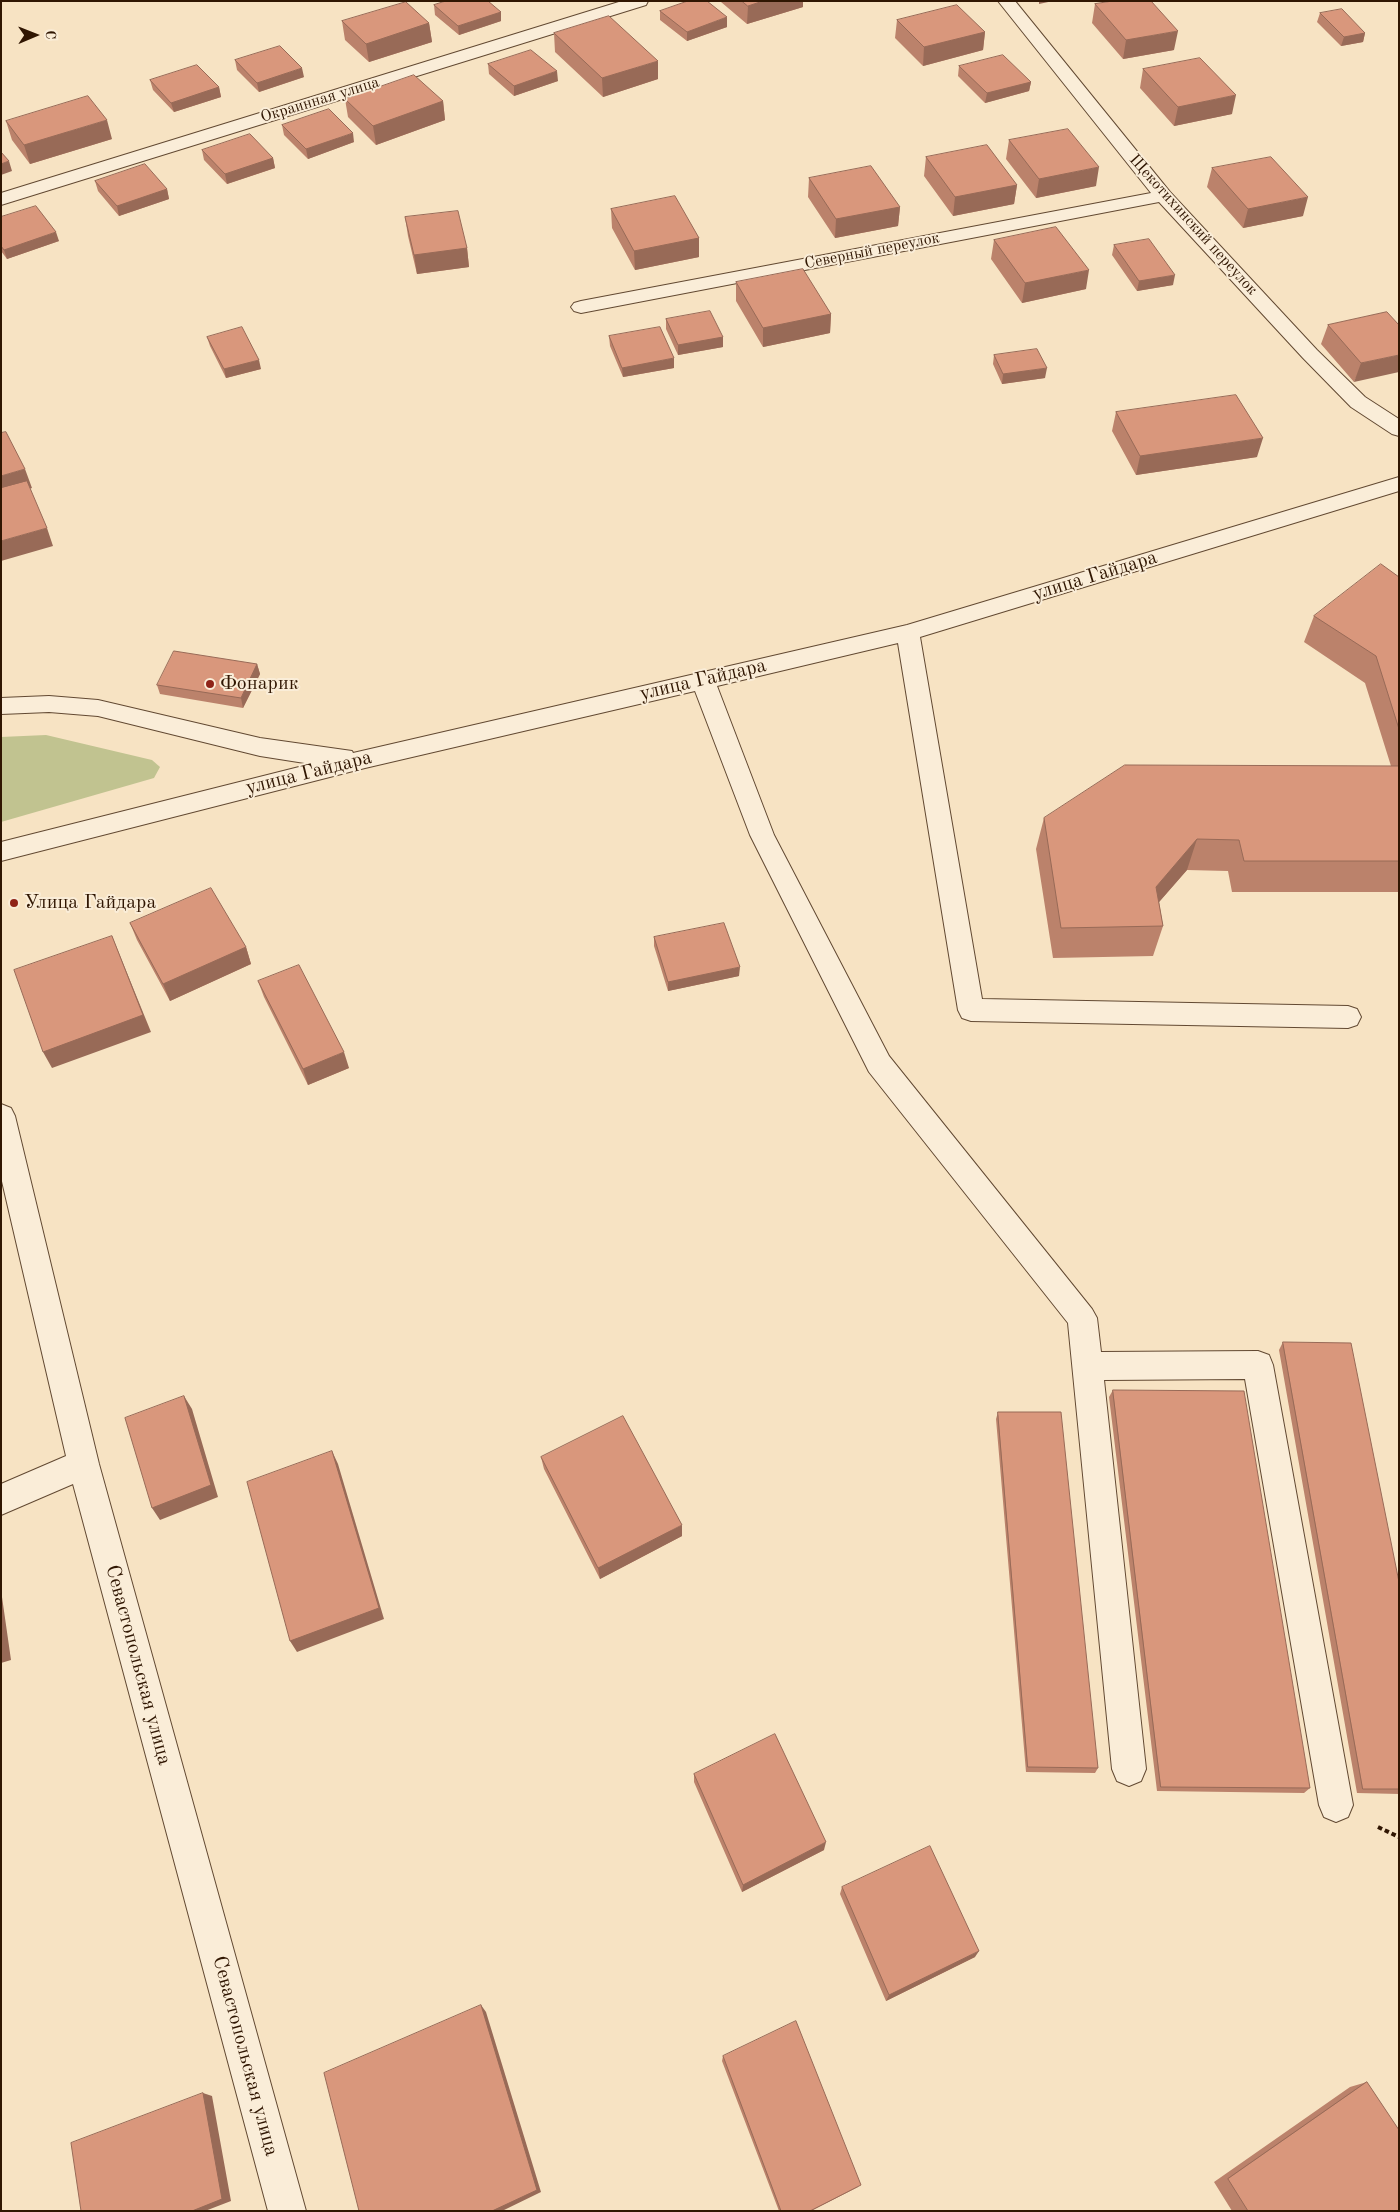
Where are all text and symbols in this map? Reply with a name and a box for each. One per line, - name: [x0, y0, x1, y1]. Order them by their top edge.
- north arrow: [10, 10, 60, 60]
- text: С: [43, 30, 57, 39]
- street label: Окраинная улица: [258, 73, 382, 127]
- street label: Щекотихинский переулок: [1125, 151, 1261, 299]
- street label: Северный переулок: [803, 228, 941, 274]
- street label: улица Гайдара: [1030, 546, 1160, 606]
- street label: улица Гайдара: [637, 654, 769, 706]
- place label: Фонарик: [220, 672, 299, 696]
- marker: Фонарик: [204, 678, 216, 690]
- street label: улица Гайдара: [243, 746, 375, 800]
- place label: Улица Гайдара: [24, 891, 156, 915]
- marker: Улица Гайдара: [8, 897, 20, 909]
- street label: Севастопольская улица: [100, 1562, 176, 1768]
- street label: Севастопольская улица: [207, 1953, 283, 2159]

